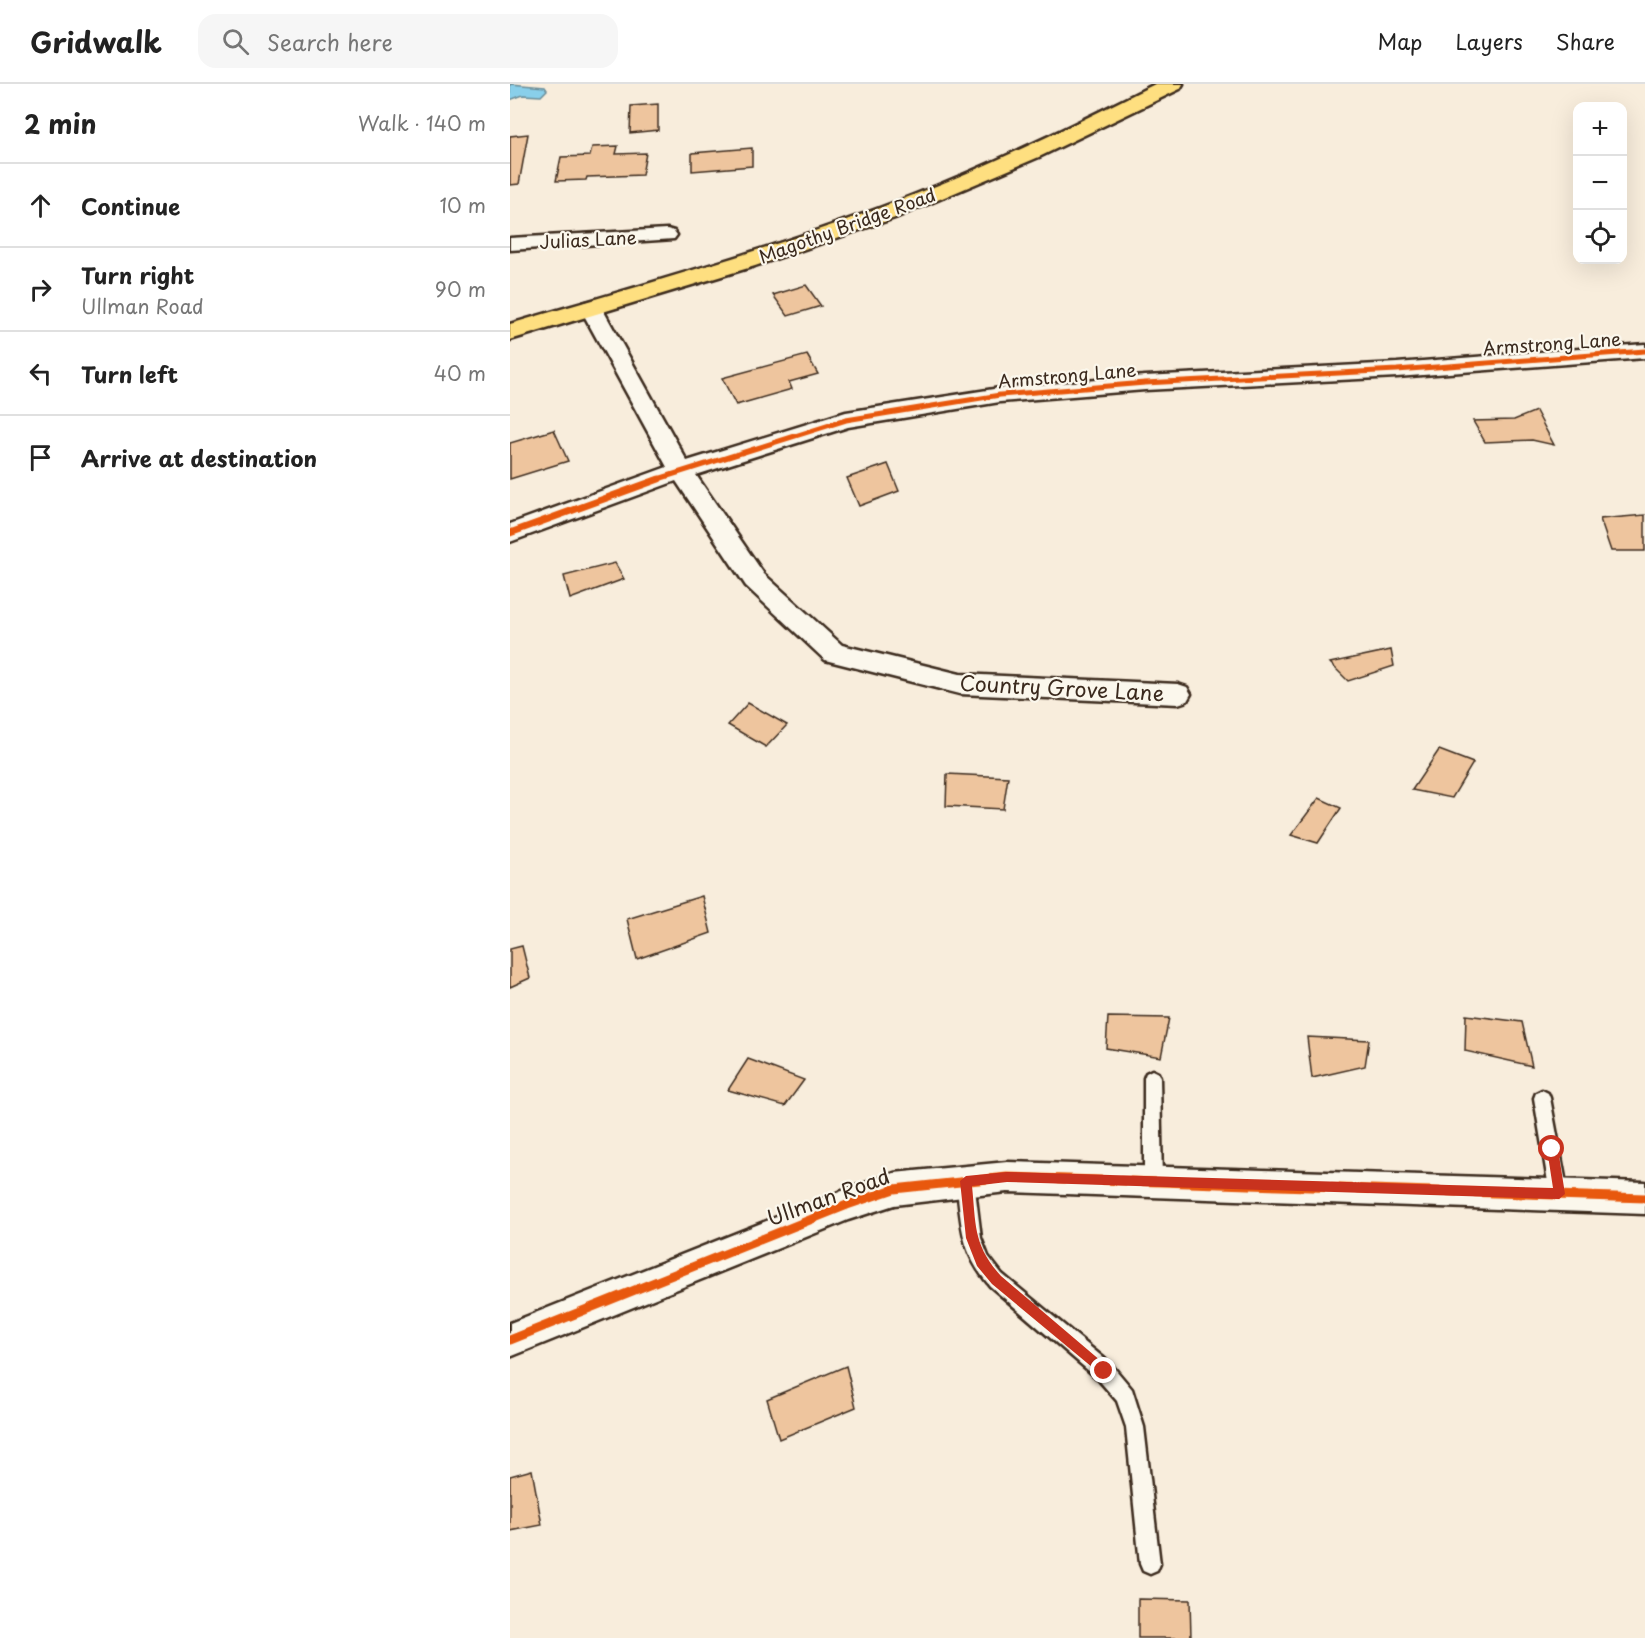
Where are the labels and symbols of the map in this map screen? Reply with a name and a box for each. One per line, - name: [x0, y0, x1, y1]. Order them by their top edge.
- street label: Magothy Bridge Road: [755, 180, 939, 270]
- street label: Julias Lane: [539, 223, 637, 255]
- street label: Armstrong Lane: [1482, 325, 1622, 361]
- street label: Armstrong Lane: [997, 356, 1137, 394]
- street label: Country Grove Lane: [959, 666, 1165, 708]
- route start: [1538, 1135, 1564, 1161]
- street label: Ullman Road: [762, 1159, 894, 1233]
- route end: [1090, 1357, 1116, 1383]

